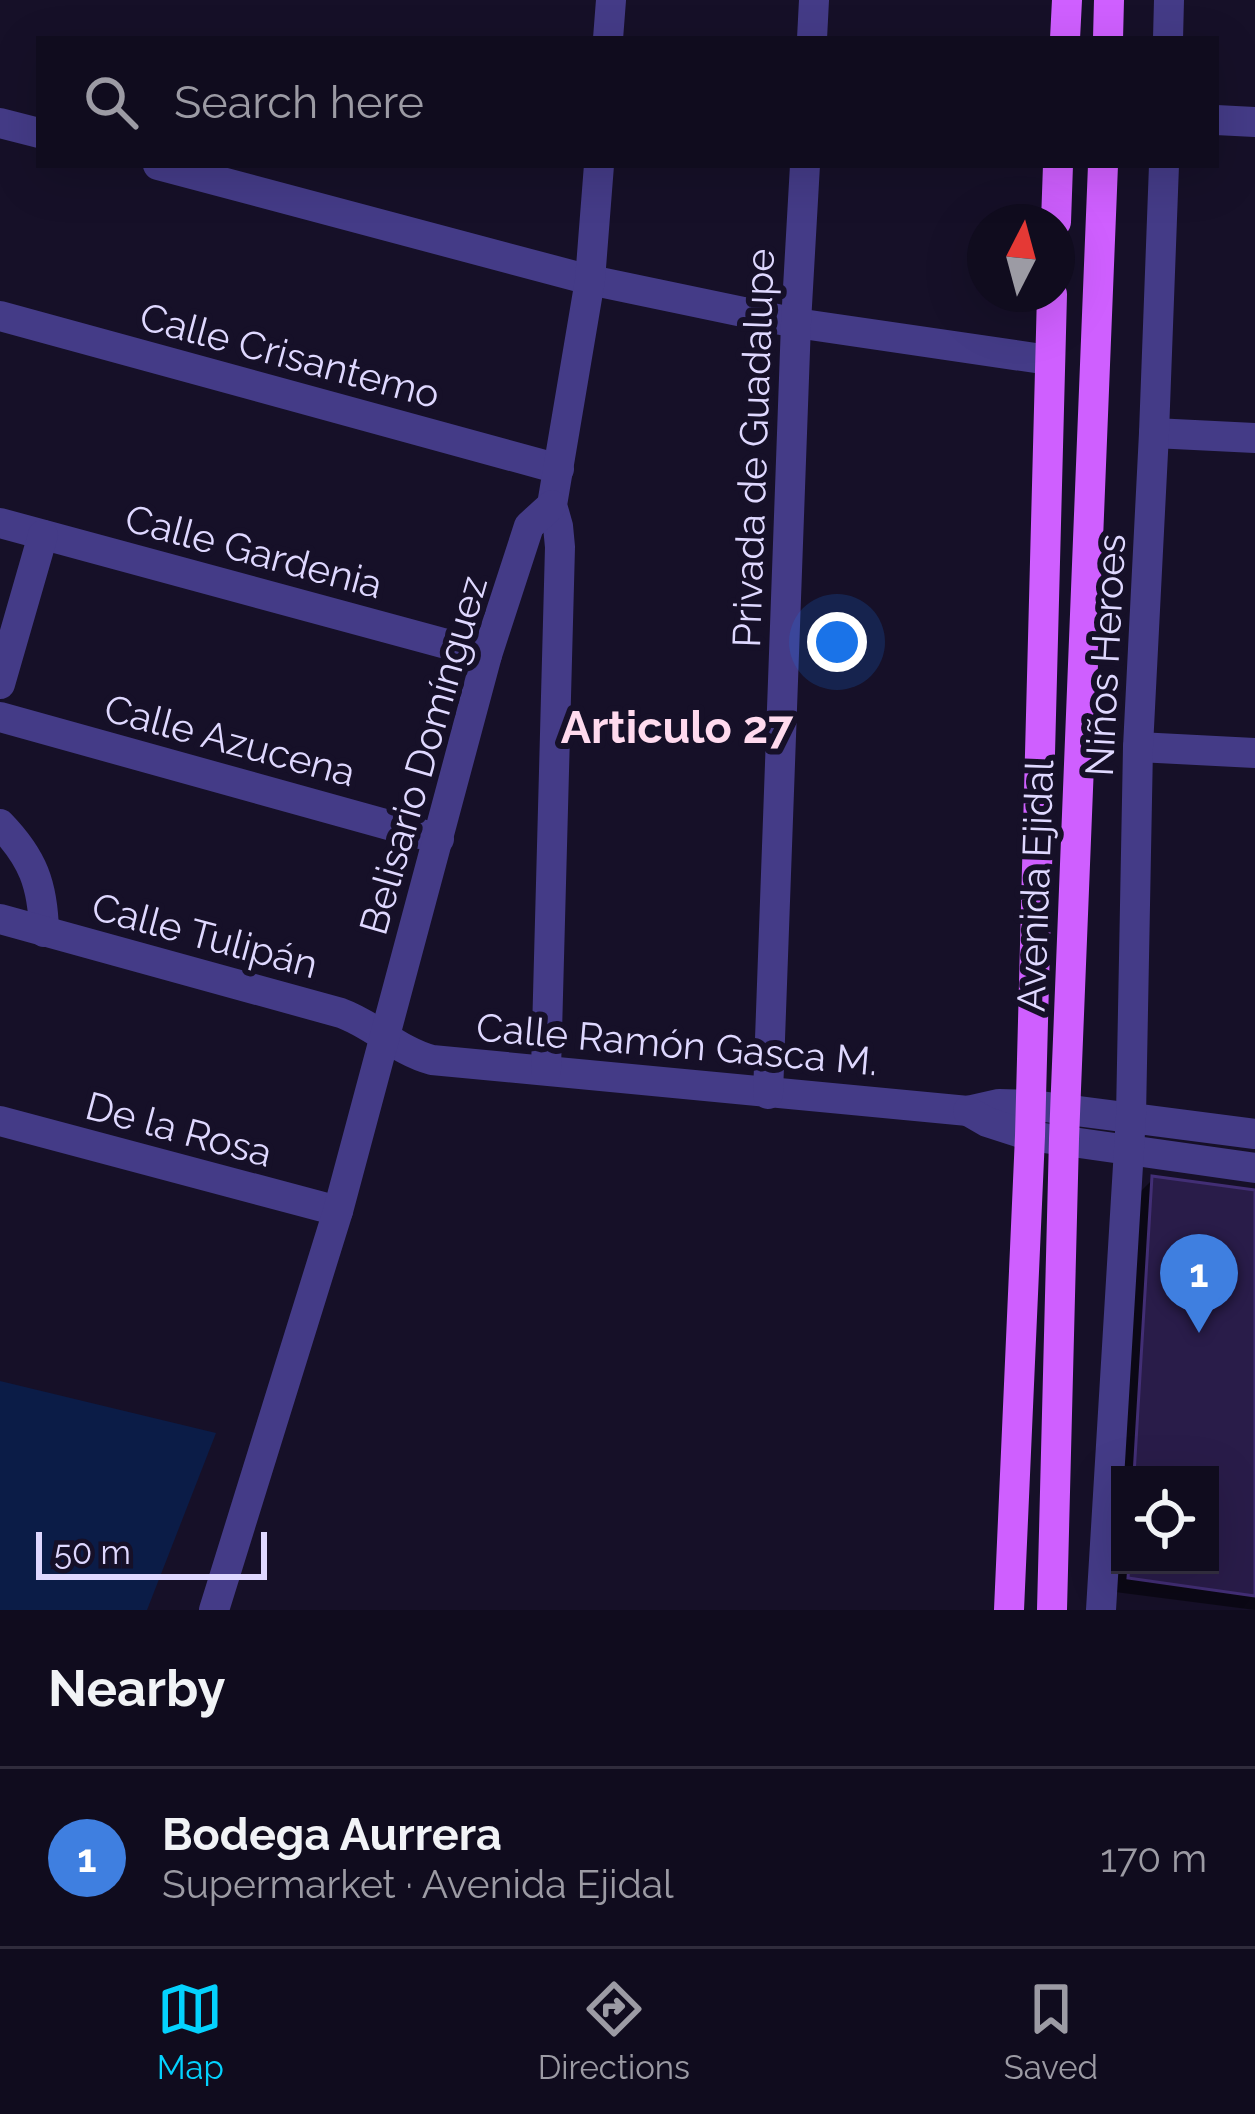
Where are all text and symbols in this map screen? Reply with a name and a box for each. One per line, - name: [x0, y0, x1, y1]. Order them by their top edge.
- search box: [36, 36, 1219, 168]
- icon: search: [78, 69, 144, 135]
- text: Search here: [174, 76, 424, 129]
- north arrow: [967, 204, 1075, 312]
- street label: Privada de Guadalupe: [723, 248, 783, 648]
- street label: Calle Crisantemo: [135, 293, 445, 417]
- street label: Calle Gardenia: [121, 495, 387, 607]
- street label: Niños Heroes: [1076, 533, 1134, 777]
- street label: Belisario Domínguez: [350, 571, 496, 939]
- your location: [807, 612, 867, 672]
- street label: Calle Azucena: [100, 684, 360, 796]
- district label: Articulo 27: [561, 701, 794, 754]
- street label: Avenida Ejidal: [1008, 759, 1062, 1013]
- street label: Calle Tulipán: [87, 883, 323, 987]
- street label: Calle Ramón Gasca M.: [475, 1004, 879, 1084]
- street label: De la Rosa: [81, 1082, 277, 1176]
- pin: 1: [1160, 1234, 1238, 1333]
- map controls: [1111, 1466, 1219, 1574]
- button: locate: [1111, 1466, 1219, 1574]
- scale bar: [36, 1526, 267, 1579]
- text: 50 m: [54, 1533, 131, 1572]
- text: Nearby: [48, 1658, 225, 1718]
- text: Bodega Aurrera: [162, 1808, 502, 1861]
- text: 1: [77, 1835, 97, 1881]
- text: 170 m: [1100, 1835, 1207, 1881]
- text: Supermarket · Avenida Ejidal: [162, 1861, 674, 1907]
- tab: Map: [157, 1976, 224, 2087]
- tab: Directions: [538, 1976, 690, 2087]
- tab: Saved: [1004, 1976, 1098, 2087]

